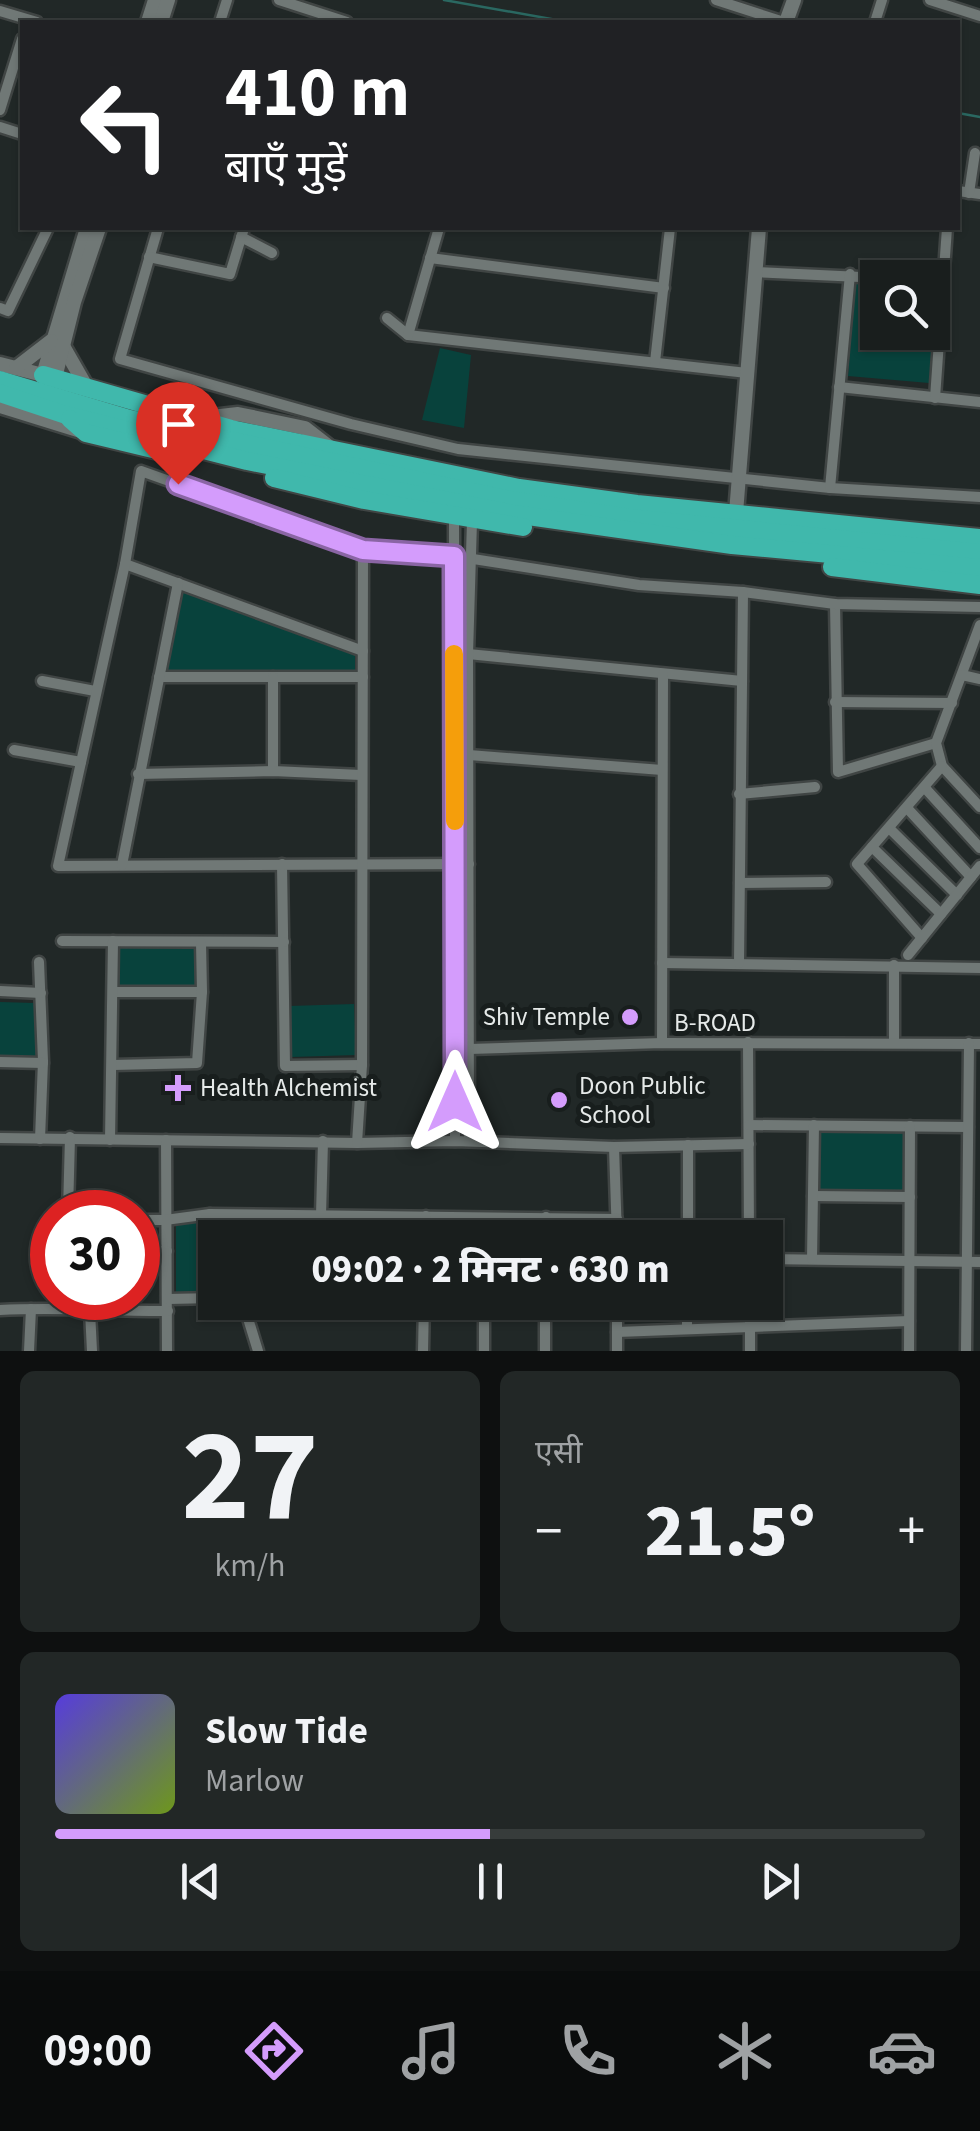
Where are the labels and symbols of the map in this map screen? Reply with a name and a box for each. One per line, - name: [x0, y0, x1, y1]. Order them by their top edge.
- pin: [136, 382, 221, 485]
- place label: Shiv Temple: [483, 999, 610, 1035]
- street label: B-ROAD: [674, 1005, 756, 1041]
- marker: Shiv Temple: [619, 1006, 641, 1028]
- position arrow: [403, 1050, 507, 1154]
- place label: Doon Public School: [579, 1068, 706, 1133]
- place label: Health Alchemist: [200, 1070, 378, 1106]
- marker: Health Alchemist: [165, 1075, 191, 1101]
- marker: Doon Public School: [548, 1089, 570, 1111]
- speed limit sign: 30: [30, 1190, 160, 1320]

